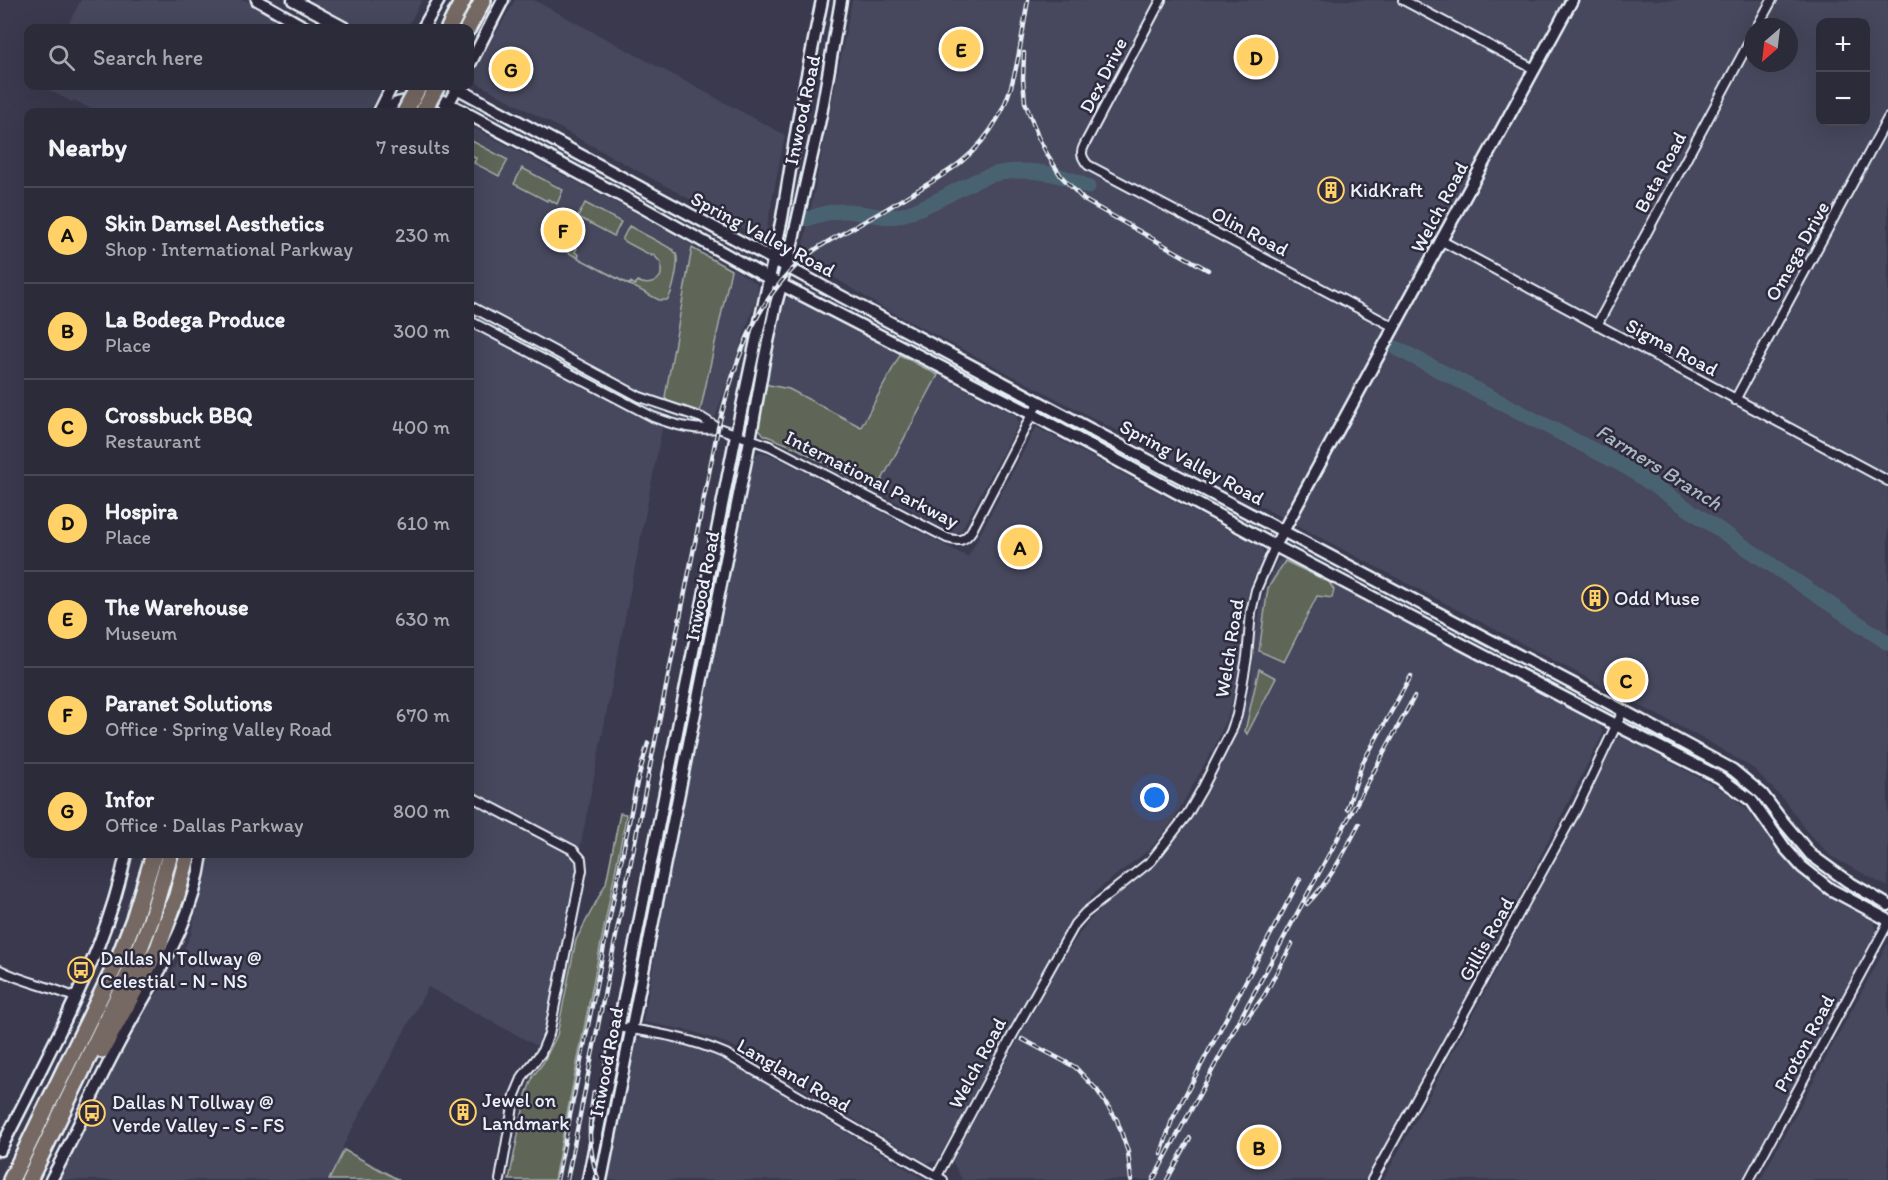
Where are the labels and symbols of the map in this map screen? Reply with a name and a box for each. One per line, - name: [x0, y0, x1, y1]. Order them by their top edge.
- north arrow: [1744, 18, 1798, 72]
- pin: E: [942, 26, 980, 72]
- street label: Dex Drive: [1074, 33, 1132, 117]
- pin: D: [1236, 34, 1276, 80]
- pin: G: [492, 46, 530, 92]
- street label: Inwood Road: [779, 53, 825, 167]
- street label: Beta Road: [1629, 127, 1691, 216]
- street label: Welch Road: [1405, 157, 1473, 257]
- building icon: KidKraft: [1316, 175, 1346, 205]
- place label: KidKraft: [1350, 178, 1424, 202]
- street label: Spring Valley Road: [687, 186, 839, 282]
- street label: Omega Drive: [1760, 197, 1834, 305]
- street label: Olin Road: [1207, 201, 1293, 261]
- pin: F: [544, 208, 582, 252]
- street label: Sigma Road: [1622, 313, 1722, 381]
- street label: Spring Valley Road: [1116, 414, 1268, 510]
- water label: Farmers Branch: [1592, 418, 1727, 515]
- street label: International Parkway: [781, 425, 964, 534]
- pin: A: [1000, 524, 1040, 570]
- street label: Inwood Road: [680, 529, 724, 643]
- building icon: Odd Muse: [1580, 583, 1610, 613]
- place label: Odd Muse: [1614, 586, 1700, 610]
- street label: Welch Road: [1209, 597, 1249, 699]
- pin: C: [1606, 658, 1646, 702]
- your location: [1140, 783, 1169, 812]
- street label: Gillis Road: [1453, 893, 1519, 985]
- place label: Dallas N Tollway @ Celestial - N - NS: [100, 946, 262, 993]
- bus stop icon: Dallas N Tollway @ Celestial - N - NS: [66, 955, 96, 985]
- street label: Proton Road: [1768, 990, 1840, 1096]
- street label: Inwood Road: [584, 1005, 628, 1119]
- street label: Welch Road: [943, 1013, 1011, 1113]
- street label: Langland Road: [733, 1033, 855, 1117]
- place label: Jewel on Landmark: [482, 1088, 569, 1135]
- place label: Dallas N Tollway @ Verde Valley - S - FS: [112, 1090, 284, 1137]
- building icon: Jewel on Landmark: [448, 1097, 478, 1127]
- bus stop icon: Dallas N Tollway @ Verde Valley - S - FS: [77, 1098, 107, 1128]
- pin: B: [1240, 1124, 1278, 1170]

